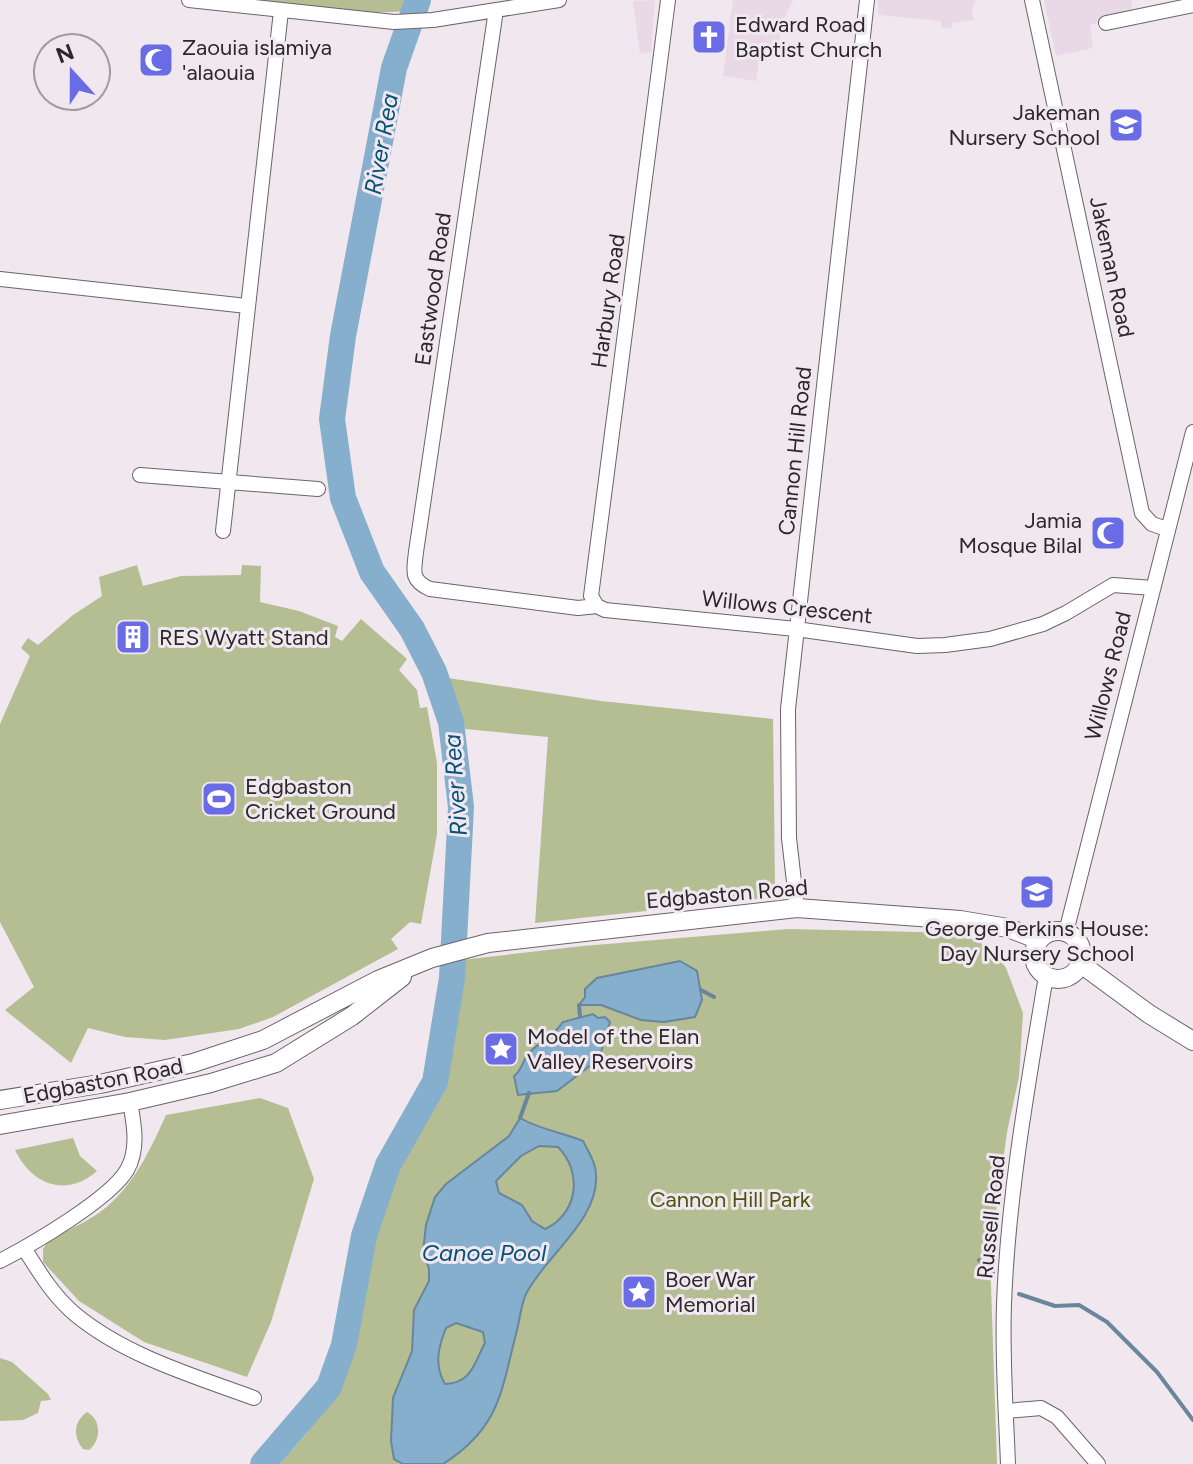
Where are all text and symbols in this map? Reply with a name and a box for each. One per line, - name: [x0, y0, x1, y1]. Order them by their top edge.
- place label: Edward Road Baptist Church: [735, 11, 882, 63]
- church icon: Edward Road Baptist Church: [690, 18, 728, 56]
- north arrow: [32, 32, 112, 112]
- place label: Zaouia islamiya 'alaouia: [182, 34, 332, 86]
- text: N: [52, 38, 78, 69]
- mosque icon: Zaouia islamiya 'alaouia: [137, 41, 175, 79]
- water label: River Rea: [358, 91, 404, 197]
- place label: Jakeman Nursery School: [949, 99, 1100, 151]
- school or university icon: Jakeman Nursery School: [1107, 106, 1145, 144]
- street label: Jakeman Road: [1084, 194, 1140, 340]
- street label: Eastwood Road: [409, 211, 457, 367]
- street label: Harbury Road: [585, 232, 631, 370]
- street label: Cannon Hill Road: [773, 365, 817, 537]
- place label: Jamia Mosque Bilal: [958, 507, 1082, 559]
- mosque icon: Jamia Mosque Bilal: [1089, 514, 1127, 552]
- street label: Willows Crescent: [700, 585, 874, 629]
- street label: Willows Road: [1079, 609, 1137, 743]
- building icon: RES Wyatt Stand: [114, 618, 152, 656]
- place label: RES Wyatt Stand: [159, 624, 329, 651]
- water label: River Rea: [437, 733, 473, 837]
- place label: Edgbaston Cricket Ground: [245, 773, 396, 825]
- sports icon: Edgbaston Cricket Ground: [200, 780, 238, 818]
- street label: Edgbaston Road: [645, 873, 809, 915]
- school or university icon: George Perkins House: Day Nursery School: [1018, 873, 1056, 911]
- place label: George Perkins House: Day Nursery School: [925, 915, 1149, 967]
- place label: Model of the Elan Valley Reservoirs: [527, 1023, 699, 1075]
- place icon: Model of the Elan Valley Reservoirs: [482, 1030, 520, 1068]
- street label: Edgbaston Road: [21, 1052, 185, 1110]
- street label: Russell Road: [971, 1154, 1011, 1280]
- park label: Cannon Hill Park: [650, 1186, 811, 1213]
- water label: Canoe Pool: [422, 1238, 547, 1267]
- place label: Boer War Memorial: [665, 1266, 756, 1318]
- place icon: Boer War Memorial: [620, 1273, 658, 1311]

